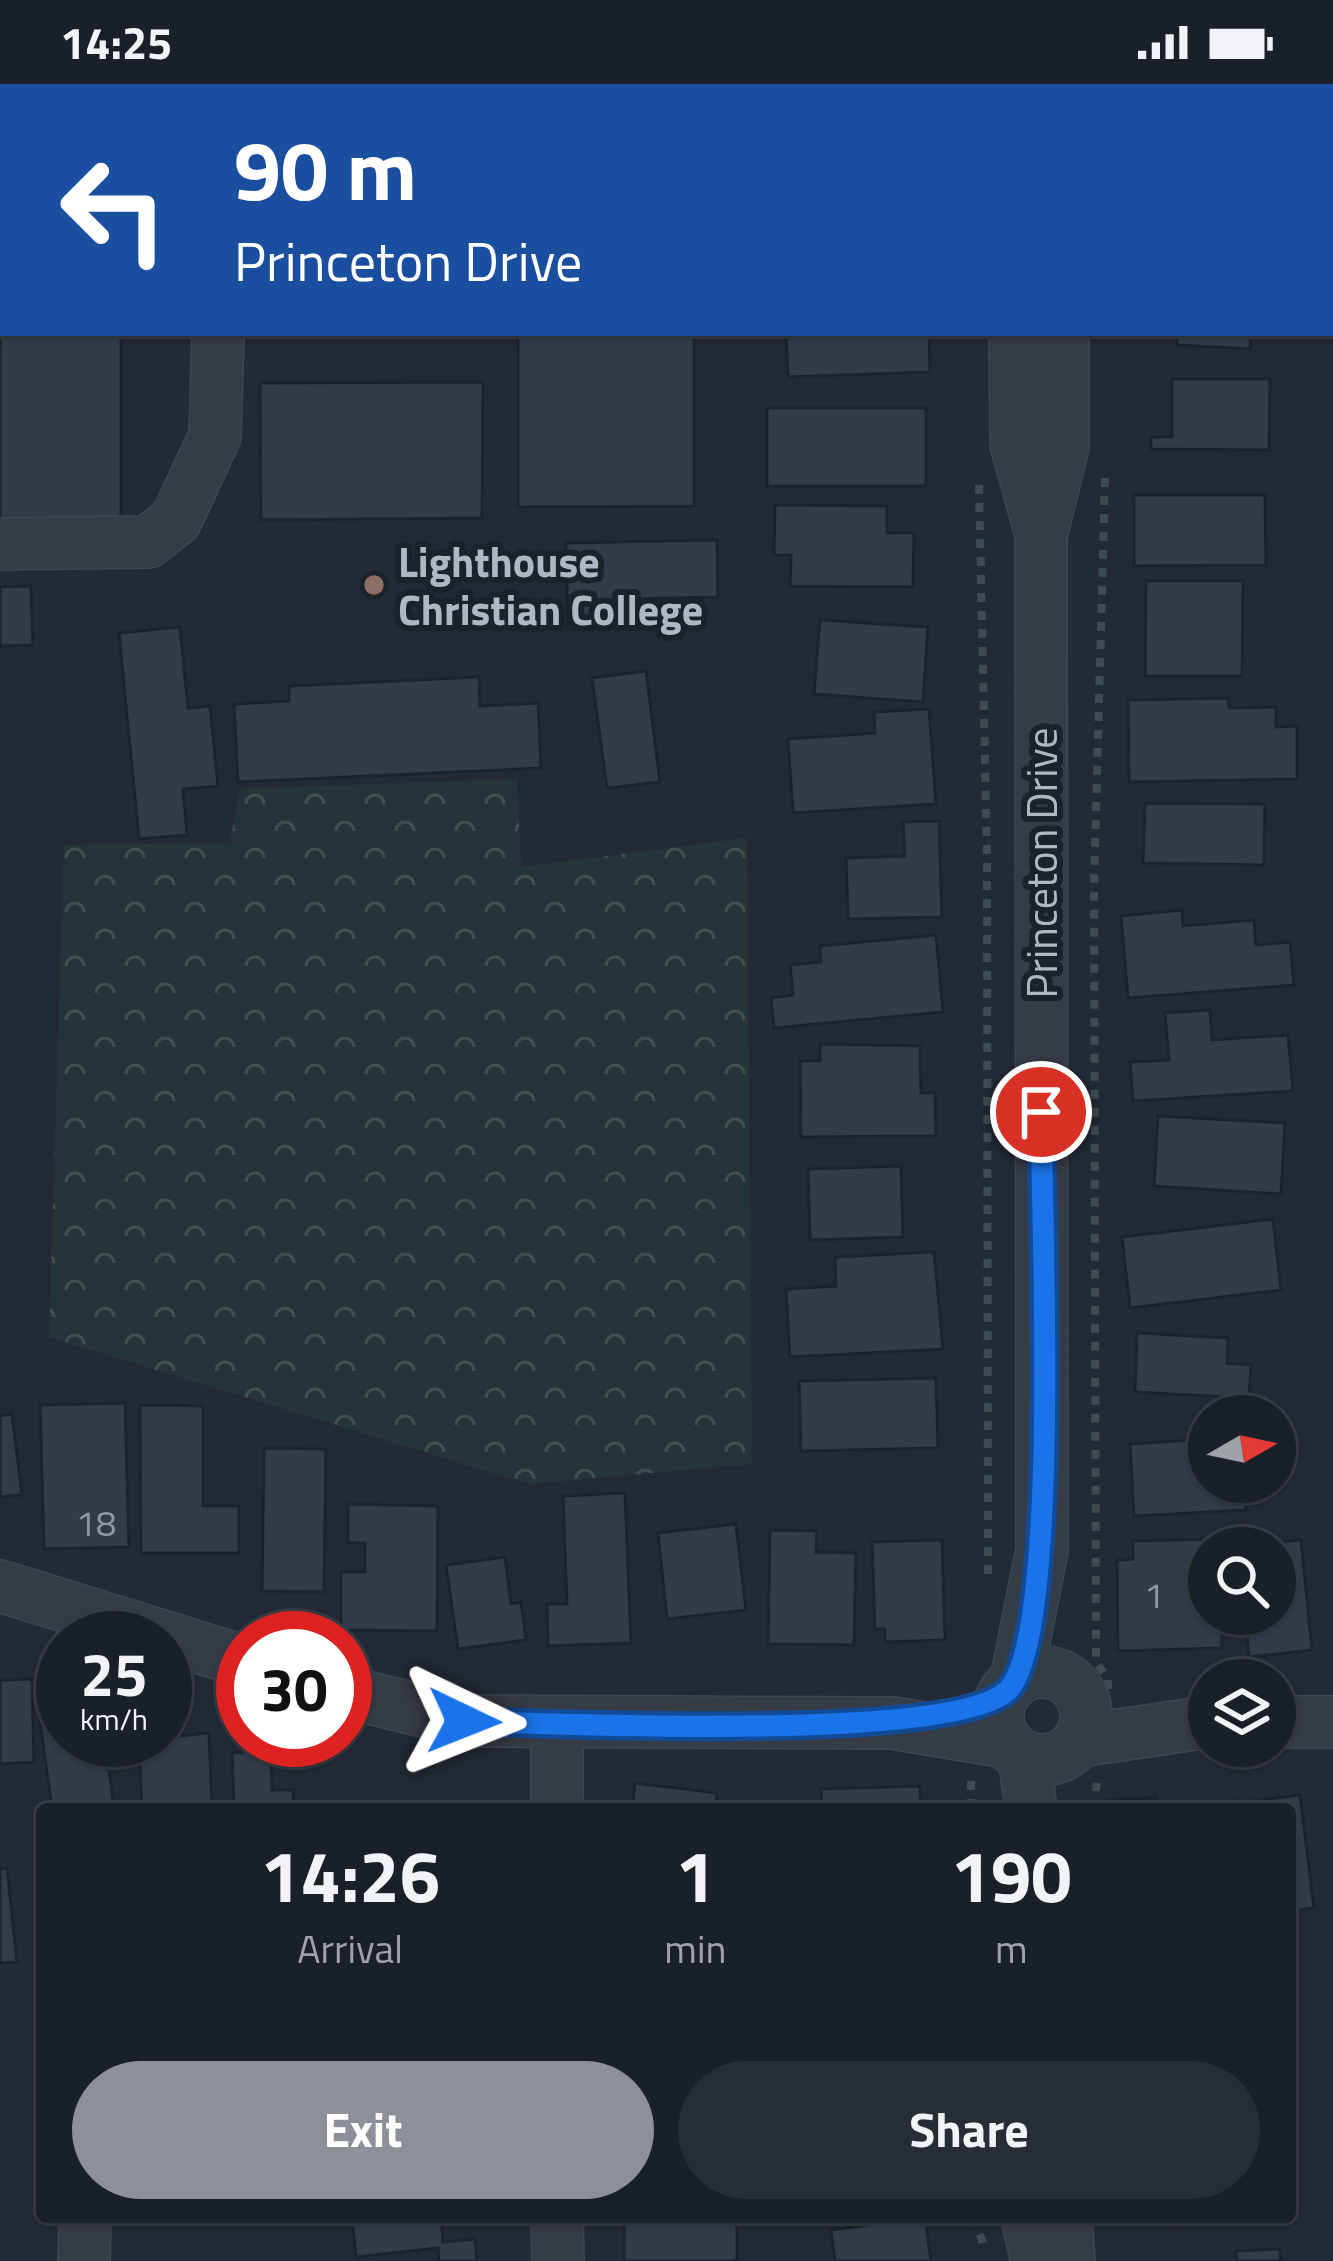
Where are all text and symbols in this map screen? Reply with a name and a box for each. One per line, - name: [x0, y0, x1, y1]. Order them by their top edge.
- text: 14:25: [60, 8, 172, 76]
- text: 90 m: [234, 105, 417, 233]
- icon: left: [36, 132, 192, 288]
- text: Princeton Drive: [234, 220, 582, 302]
- place label: Lighthouse Christian College: [398, 529, 703, 641]
- marker: Lighthouse Christian College: [361, 572, 387, 598]
- street label: Princeton Drive: [1009, 728, 1073, 998]
- pin: [990, 1061, 1092, 1163]
- icon: arrive: [1008, 1079, 1074, 1145]
- north arrow: [1188, 1395, 1296, 1503]
- map controls: [1188, 1395, 1296, 1767]
- house number: 18: [76, 1495, 116, 1550]
- button: search: [1188, 1527, 1296, 1635]
- house number: 1: [1144, 1567, 1164, 1622]
- speed limit sign: 30: [216, 1611, 372, 1767]
- text: 25: [80, 1628, 148, 1719]
- position arrow: [401, 1658, 527, 1784]
- button: layers: [1188, 1659, 1296, 1767]
- text: km/h: [80, 1696, 148, 1742]
- text: 14:26: [260, 1820, 440, 1930]
- text: 1: [675, 1820, 716, 1930]
- text: 190: [951, 1820, 1072, 1930]
- text: Arrival: [297, 1919, 403, 1978]
- text: min: [664, 1919, 726, 1978]
- text: m: [995, 1919, 1027, 1978]
- button: Exit: [72, 2061, 654, 2199]
- button: Share: [678, 2061, 1260, 2199]

